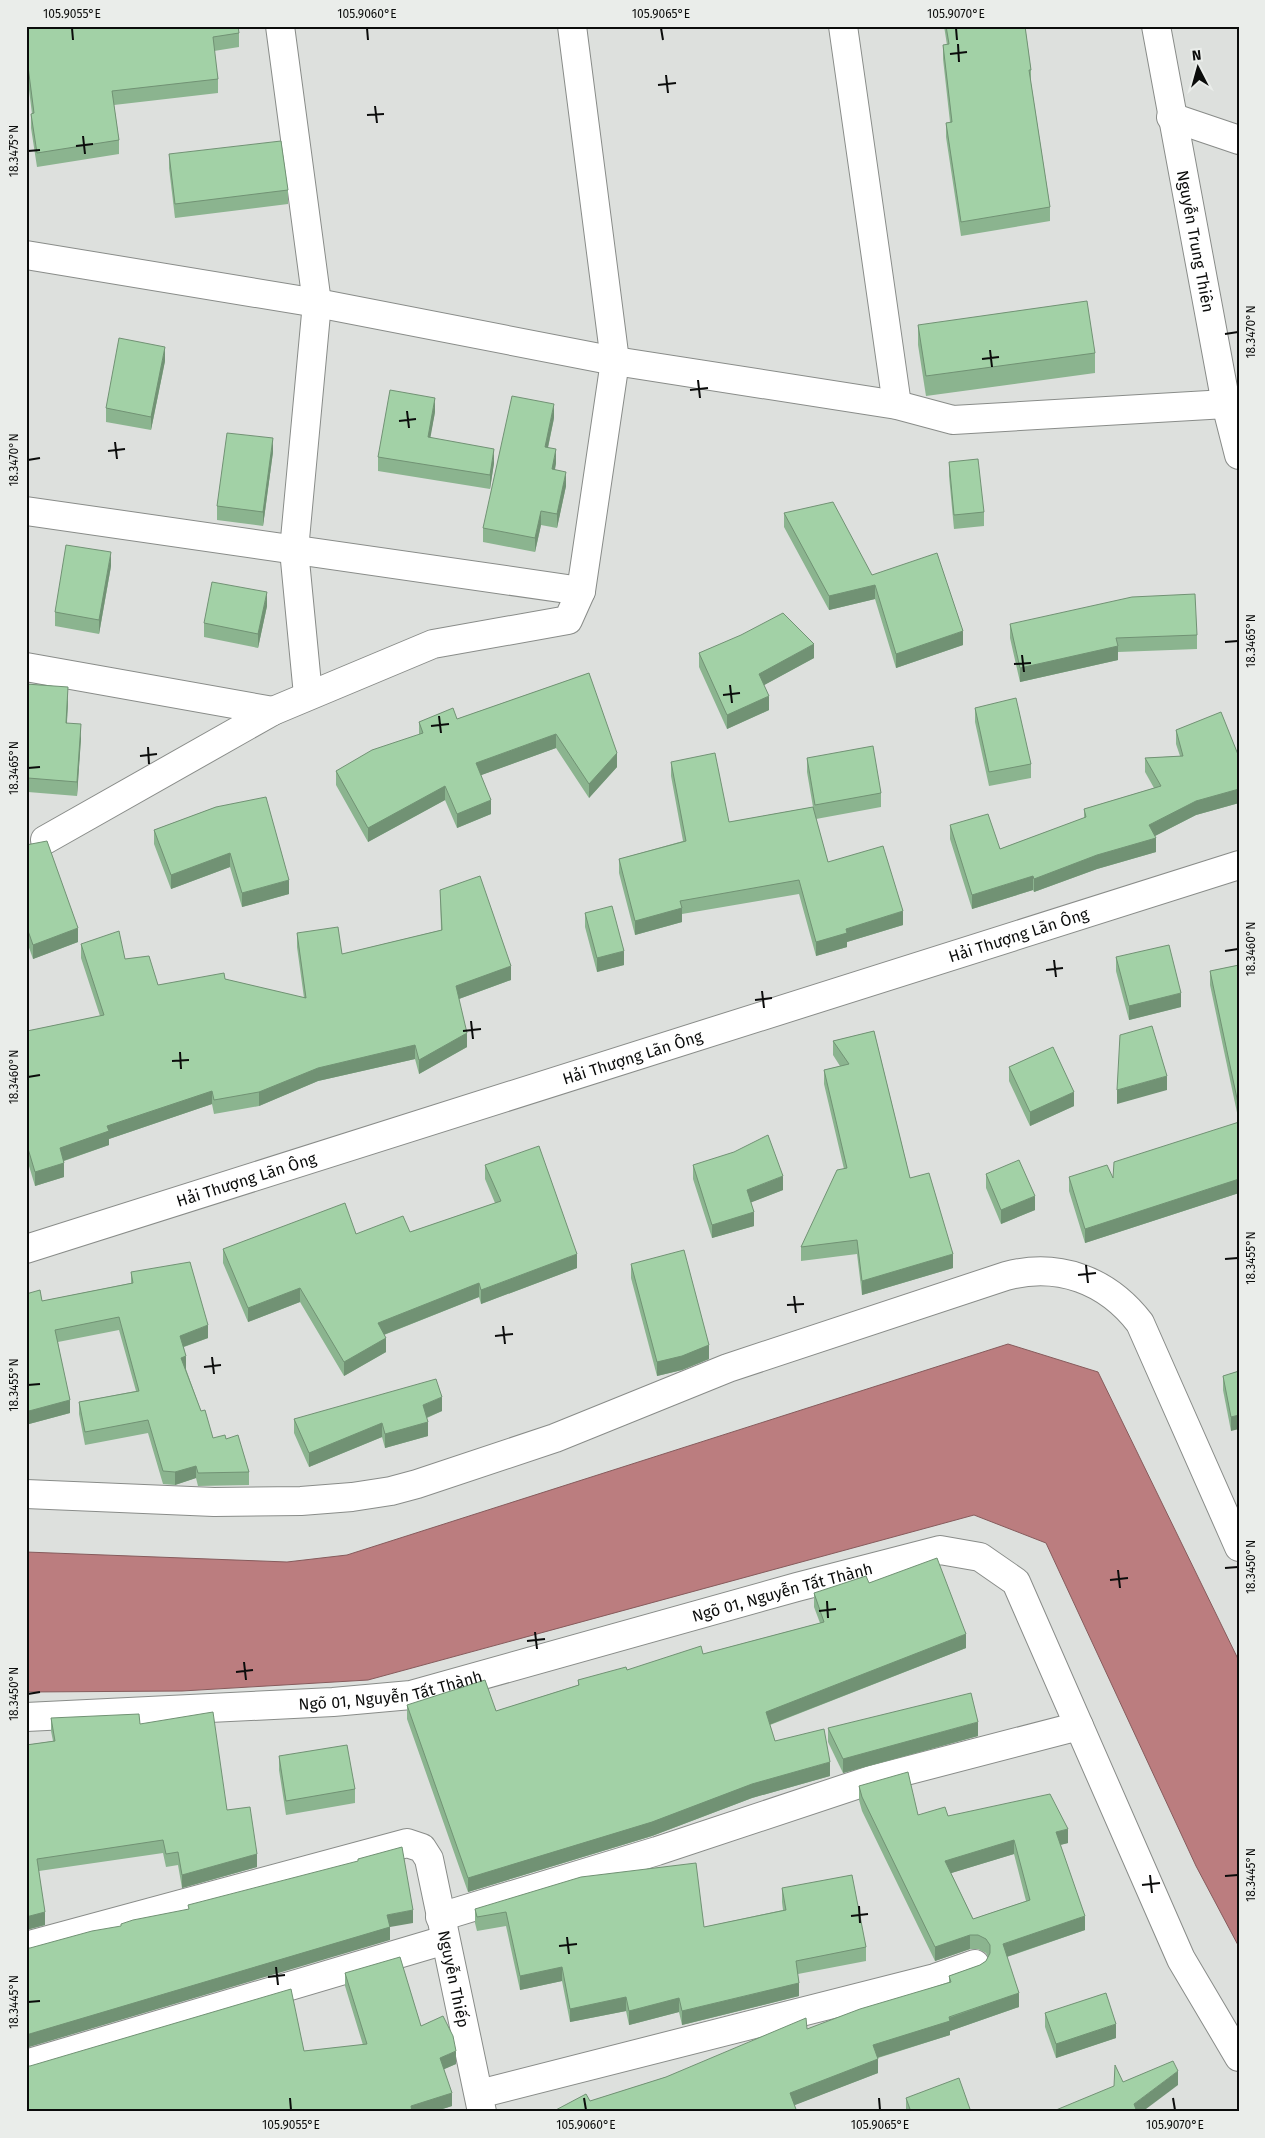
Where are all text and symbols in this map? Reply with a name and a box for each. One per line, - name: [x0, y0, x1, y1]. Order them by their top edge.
- text: 105.9055°E: [43, 7, 101, 21]
- text: 105.9060°E: [337, 7, 397, 21]
- text: 105.9065°E: [632, 7, 690, 21]
- text: 105.9070°E: [927, 7, 985, 21]
- north arrow: [1172, 42, 1222, 92]
- text: N: [1191, 47, 1202, 65]
- text: 18.3475°N: [7, 125, 21, 177]
- street label: Nguyễn Trung Thiên: [1173, 169, 1218, 314]
- text: 18.3470°N: [1244, 305, 1258, 359]
- text: 18.3470°N: [7, 433, 21, 487]
- text: 18.3465°N: [1244, 614, 1258, 668]
- text: 18.3465°N: [7, 741, 21, 795]
- street label: Hải Thượng Lãn Ông: [946, 904, 1092, 966]
- text: 18.3460°N: [1244, 922, 1258, 976]
- street label: Hải Thượng Lãn Ông: [560, 1026, 706, 1089]
- text: 18.3460°N: [7, 1050, 21, 1104]
- street label: Hải Thượng Lãn Ông: [174, 1148, 319, 1211]
- text: 18.3455°N: [1244, 1231, 1258, 1285]
- text: 18.3455°N: [7, 1358, 21, 1412]
- text: 18.3450°N: [1244, 1540, 1258, 1594]
- street label: Ngõ 01, Nguyễn Tất Thành: [690, 1559, 875, 1626]
- text: 18.3450°N: [7, 1667, 21, 1721]
- street label: Ngõ 01, Nguyễn Tất Thành: [298, 1667, 484, 1714]
- text: 18.3445°N: [1244, 1848, 1258, 1902]
- street label: Nguyễn Thiếp: [434, 1929, 473, 2029]
- text: 18.3445°N: [7, 1975, 21, 2029]
- text: 105.9055°E: [262, 2118, 320, 2132]
- text: 105.9060°E: [556, 2118, 616, 2132]
- text: 105.9065°E: [851, 2118, 909, 2132]
- text: 105.9070°E: [1146, 2118, 1204, 2132]

